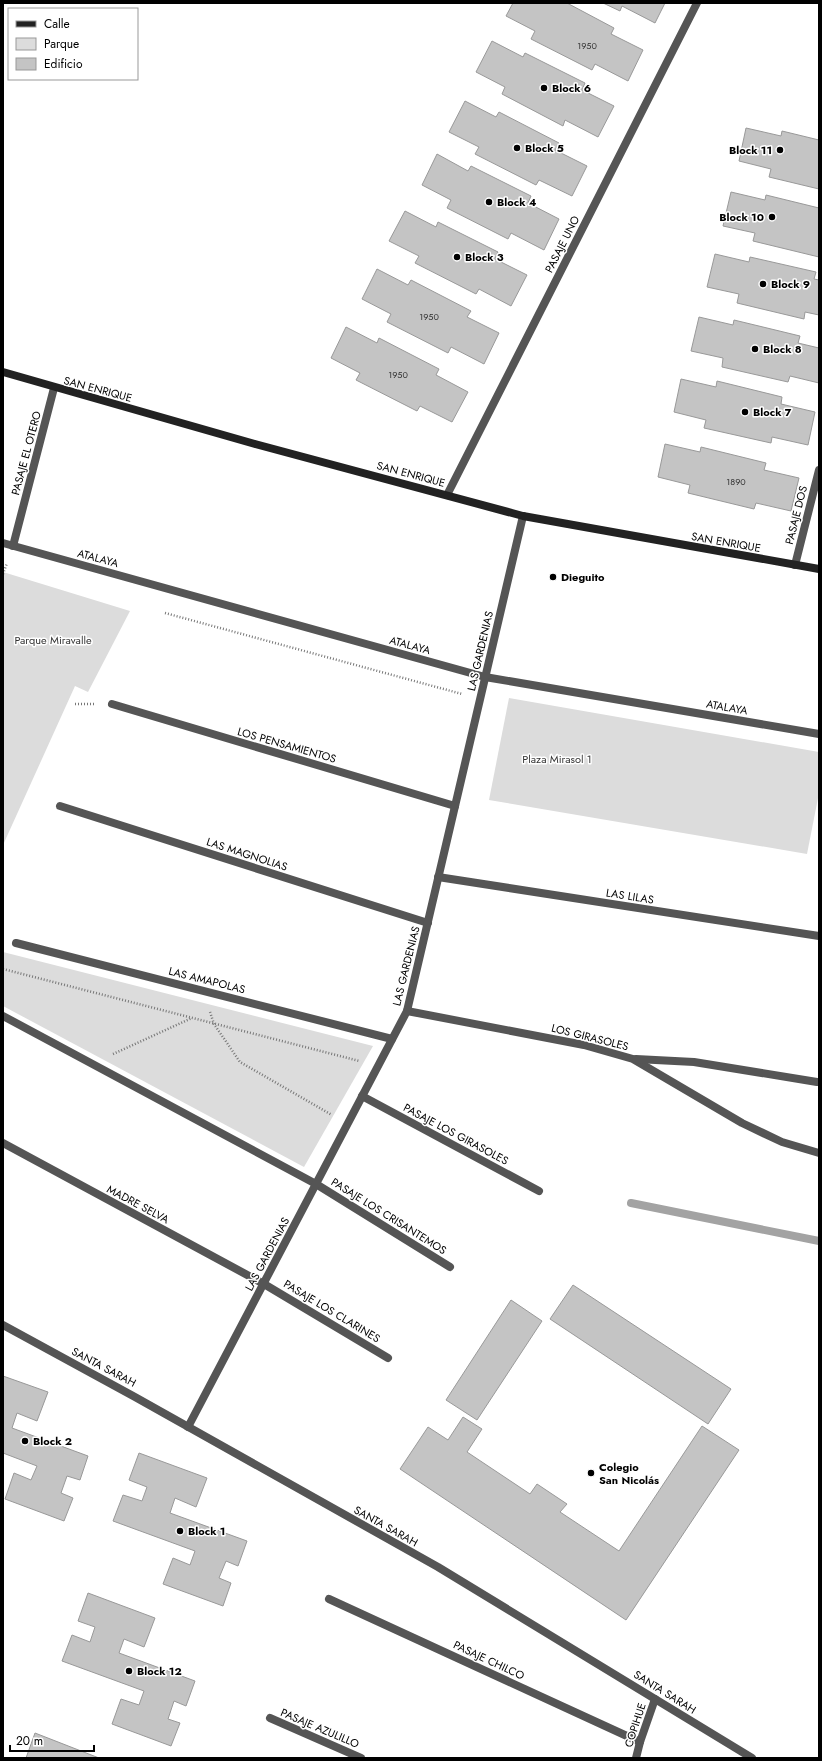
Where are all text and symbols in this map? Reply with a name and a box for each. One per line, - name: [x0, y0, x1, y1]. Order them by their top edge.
- legend: [8, 8, 138, 80]
- text: Calle: [44, 15, 70, 33]
- text: Parque: [44, 35, 79, 53]
- house number: 1950: [577, 39, 597, 52]
- text: Edificio: [44, 55, 83, 73]
- place label: Block 6: [552, 80, 591, 96]
- marker: Block 6: [539, 83, 549, 93]
- place label: Block 5: [525, 140, 564, 156]
- place label: Block 11: [729, 142, 772, 158]
- marker: Block 5: [512, 143, 522, 153]
- marker: Block 11: [775, 145, 785, 155]
- place label: Block 4: [497, 194, 537, 210]
- marker: Block 4: [484, 197, 494, 207]
- place label: Block 10: [719, 209, 764, 225]
- marker: Block 10: [767, 212, 777, 222]
- street label: PASAJE UNO: [541, 213, 583, 275]
- place label: Block 3: [465, 249, 504, 265]
- marker: Block 3: [452, 252, 462, 262]
- place label: Block 9: [771, 276, 810, 292]
- marker: Block 9: [758, 279, 768, 289]
- house number: 1950: [419, 310, 439, 323]
- place label: Block 8: [763, 341, 802, 357]
- marker: Block 8: [750, 344, 760, 354]
- house number: 1950: [388, 368, 408, 381]
- street label: SAN ENRIQUE: [62, 372, 134, 406]
- place label: Block 7: [753, 404, 792, 420]
- marker: Block 7: [740, 407, 750, 417]
- street label: PASAJE EL OTERO: [7, 409, 45, 497]
- street label: SAN ENRIQUE: [375, 457, 447, 491]
- house number: 1890: [726, 475, 746, 488]
- street label: PASAJE DOS: [781, 484, 811, 546]
- street label: SAN ENRIQUE: [690, 528, 762, 556]
- street label: ATALAYA: [76, 545, 121, 571]
- place label: Dieguito: [561, 569, 605, 585]
- marker: Dieguito: [548, 572, 558, 582]
- street label: LAS GARDENIAS: [463, 609, 497, 693]
- park label: Parque Miravalle: [14, 632, 92, 648]
- street label: ATALAYA: [388, 632, 433, 658]
- street label: ATALAYA: [705, 695, 750, 719]
- street label: LOS PENSAMIENTOS: [236, 723, 338, 767]
- park label: Plaza Mirasol 1: [522, 751, 592, 767]
- street label: LAS MAGNOLIAS: [204, 833, 290, 875]
- street label: LAS LILAS: [605, 884, 655, 908]
- street label: LAS GARDENIAS: [388, 925, 424, 1007]
- street label: LAS AMAPOLAS: [167, 963, 247, 997]
- street label: LOS GIRASOLES: [550, 1020, 630, 1054]
- street label: PASAJE LOS GIRASOLES: [401, 1100, 511, 1168]
- street label: PASAJE LOS CRISANTEMOS: [328, 1174, 450, 1258]
- street label: MADRE SELVA: [104, 1181, 173, 1227]
- street label: LAS GARDENIAS: [241, 1214, 293, 1294]
- street label: PASAJE LOS CLARINES: [281, 1276, 383, 1346]
- street label: SANTA SARAH: [69, 1343, 139, 1391]
- place label: Block 2: [33, 1433, 72, 1449]
- marker: Block 2: [20, 1436, 30, 1446]
- place label: Colegio San Nicolás: [599, 1459, 659, 1488]
- marker: Colegio San Nicolás: [586, 1468, 596, 1478]
- street label: SANTA SARAH: [351, 1502, 421, 1550]
- place label: Block 1: [188, 1523, 225, 1539]
- marker: Block 1: [175, 1526, 185, 1536]
- street label: PASAJE CHILCO: [451, 1637, 527, 1684]
- place label: Block 12: [137, 1663, 182, 1679]
- marker: Block 12: [124, 1666, 134, 1676]
- street label: SANTA SARAH: [631, 1666, 699, 1718]
- street label: COPIHUE: [620, 1701, 650, 1749]
- street label: PASAJE AZULILLO: [278, 1704, 362, 1752]
- scale bar: [10, 1727, 94, 1753]
- text: 20 m: [16, 1732, 43, 1750]

